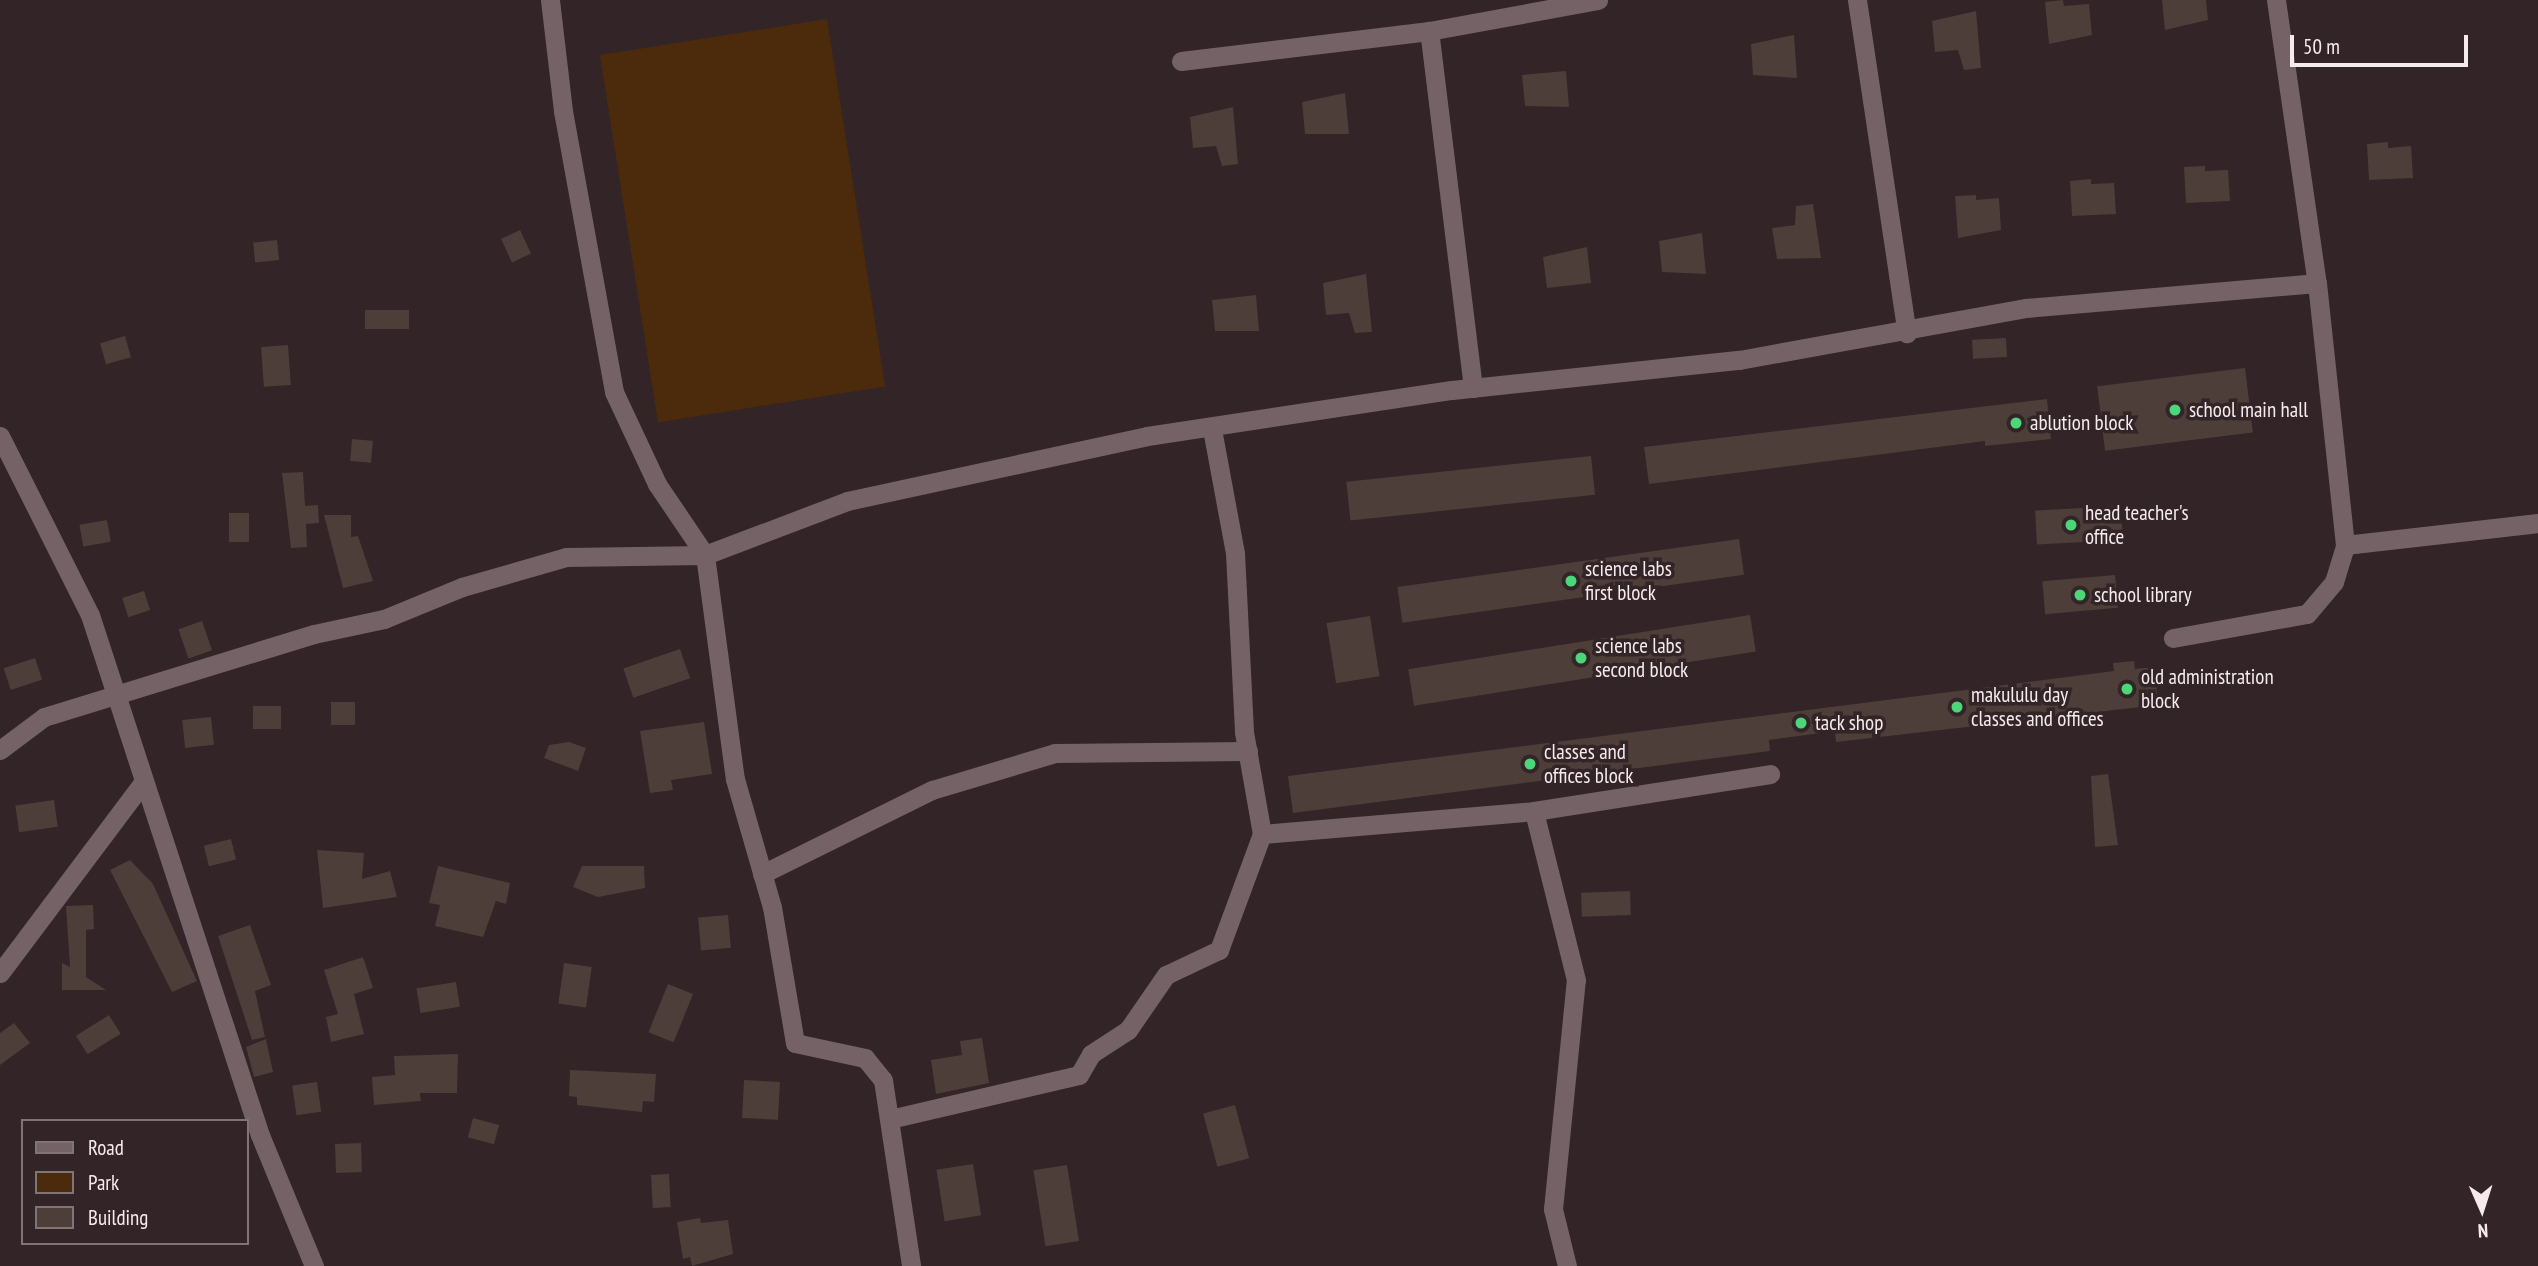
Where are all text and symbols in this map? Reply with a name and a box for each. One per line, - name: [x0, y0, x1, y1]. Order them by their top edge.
- scale bar: [2293, 21, 2472, 65]
- text: 50 m: [2303, 33, 2340, 60]
- place label: school main hall: [2189, 397, 2308, 423]
- marker: school main hall: [2167, 402, 2183, 418]
- place label: ablution block: [2030, 410, 2133, 436]
- marker: ablution block: [2008, 415, 2024, 431]
- place label: head teacher's office: [2085, 500, 2188, 550]
- marker: head teacher's office: [2063, 517, 2079, 533]
- place label: science labs first block: [1585, 556, 1672, 606]
- marker: science labs first block: [1563, 573, 1579, 589]
- place label: school library: [2094, 582, 2192, 608]
- marker: school library: [2072, 587, 2088, 603]
- place label: science labs second block: [1595, 633, 1688, 683]
- marker: science labs second block: [1573, 650, 1589, 666]
- place label: old administration block: [2141, 664, 2274, 714]
- marker: old administration block: [2119, 681, 2135, 697]
- place label: makululu day classes and offices: [1971, 682, 2104, 732]
- marker: makululu day classes and offices: [1949, 699, 1965, 715]
- place label: tack shop: [1815, 710, 1884, 736]
- marker: tack shop: [1793, 715, 1809, 731]
- place label: classes and offices block: [1544, 739, 1633, 789]
- marker: classes and offices block: [1522, 756, 1538, 772]
- legend: [21, 1119, 248, 1245]
- text: Road: [88, 1134, 124, 1161]
- text: Park: [88, 1169, 119, 1196]
- north arrow: [2447, 1175, 2517, 1245]
- text: Building: [88, 1204, 148, 1231]
- text: N: [2477, 1219, 2489, 1243]

